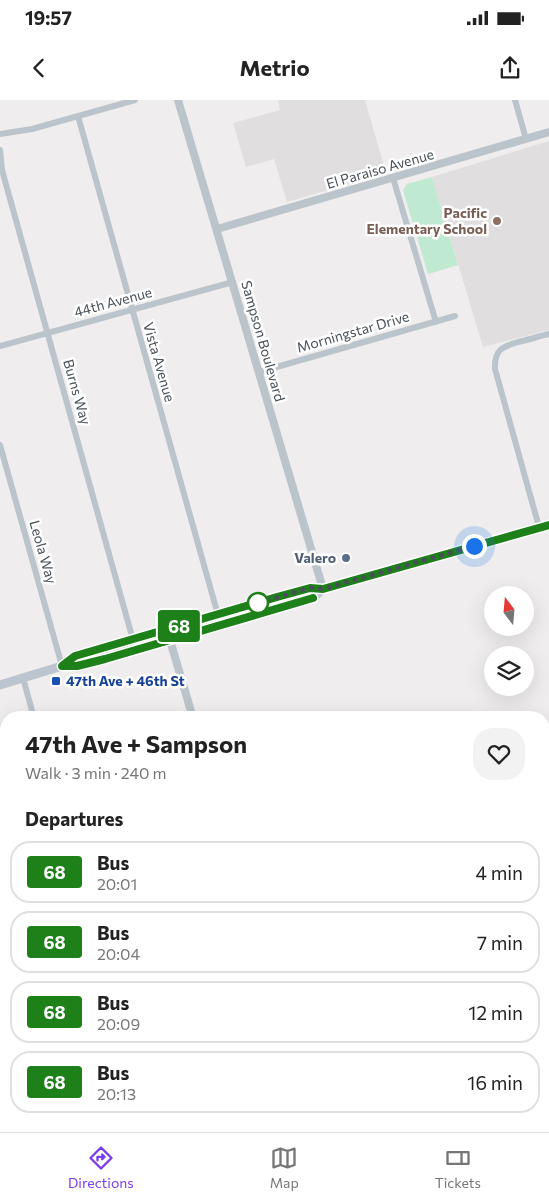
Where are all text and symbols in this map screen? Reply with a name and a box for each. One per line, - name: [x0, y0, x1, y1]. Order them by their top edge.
- text: 19:57: [25, 6, 72, 29]
- icon: back: [25, 54, 53, 82]
- text: Metrio: [239, 54, 310, 81]
- icon: share: [496, 54, 524, 82]
- street label: El Paraiso Avenue: [324, 145, 436, 192]
- place label: Pacific Elementary School: [367, 204, 487, 237]
- marker: Pacific Elementary School: [491, 215, 503, 227]
- street label: Sampson Boulevard: [238, 278, 289, 403]
- street label: 44th Avenue: [72, 283, 154, 320]
- street label: Morningstar Drive: [295, 307, 411, 356]
- street label: Vista Avenue: [140, 320, 179, 404]
- street label: Burns Way: [60, 357, 95, 427]
- street label: Leola Way: [26, 518, 61, 586]
- your location: [462, 534, 487, 559]
- place label: Valero: [294, 549, 336, 566]
- marker: Valero: [340, 552, 352, 564]
- north arrow: [484, 586, 534, 636]
- map controls: [484, 586, 534, 696]
- unlabelled marker: [247, 592, 269, 614]
- line badge: 68: [156, 610, 202, 642]
- text: 68: [168, 615, 190, 637]
- button: layers: [484, 646, 534, 696]
- place label: 47th Ave + 46th St: [66, 672, 185, 689]
- marker: 47th Ave + 46th St: [50, 675, 62, 687]
- button: heart: [473, 728, 525, 780]
- text: 47th Ave + Sampson: [25, 729, 247, 758]
- text: Walk · 3 min · 240 m: [25, 763, 166, 782]
- text: Departures: [25, 807, 123, 830]
- text: Bus: [97, 851, 129, 874]
- text: 68: [43, 861, 66, 883]
- text: 4 min: [476, 861, 523, 884]
- text: 20:01: [97, 874, 137, 893]
- text: Bus: [97, 921, 129, 944]
- text: 68: [43, 931, 66, 953]
- text: 7 min: [477, 931, 523, 954]
- text: 20:04: [97, 944, 140, 963]
- text: Bus: [97, 991, 129, 1014]
- text: 68: [43, 1001, 66, 1023]
- text: 12 min: [468, 1001, 523, 1024]
- text: 20:09: [97, 1014, 140, 1033]
- text: Bus: [97, 1061, 129, 1084]
- text: 68: [43, 1071, 66, 1093]
- text: 16 min: [467, 1071, 523, 1094]
- text: 20:13: [97, 1084, 136, 1103]
- tab: Directions: [68, 1144, 134, 1191]
- tab: Map: [270, 1144, 299, 1191]
- tab: Tickets: [435, 1144, 481, 1191]

